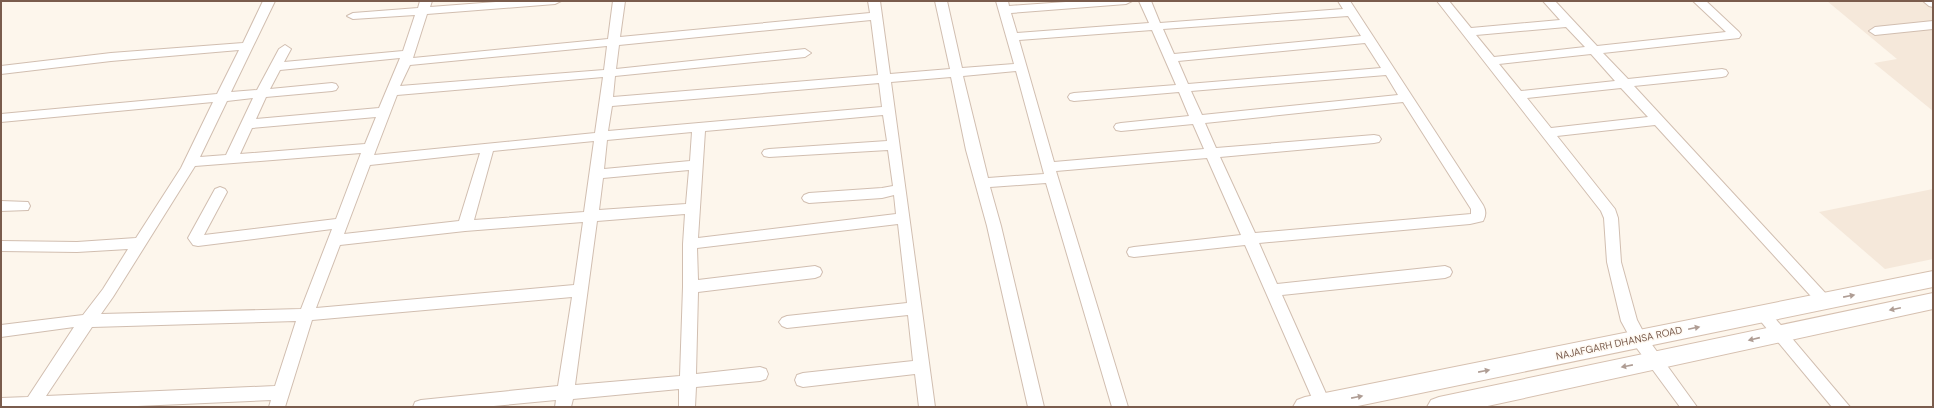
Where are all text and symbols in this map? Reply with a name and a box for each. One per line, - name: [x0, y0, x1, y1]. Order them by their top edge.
- one-way arrow: [1843, 292, 1855, 298]
- one-way arrow: [1889, 306, 1901, 312]
- street label: NAJAFGARH DHANSA ROAD: [1555, 323, 1684, 363]
- one-way arrow: [1688, 325, 1700, 331]
- one-way arrow: [1748, 336, 1760, 342]
- one-way arrow: [1621, 363, 1633, 369]
- one-way arrow: [1478, 367, 1491, 373]
- one-way arrow: [1351, 393, 1363, 399]

